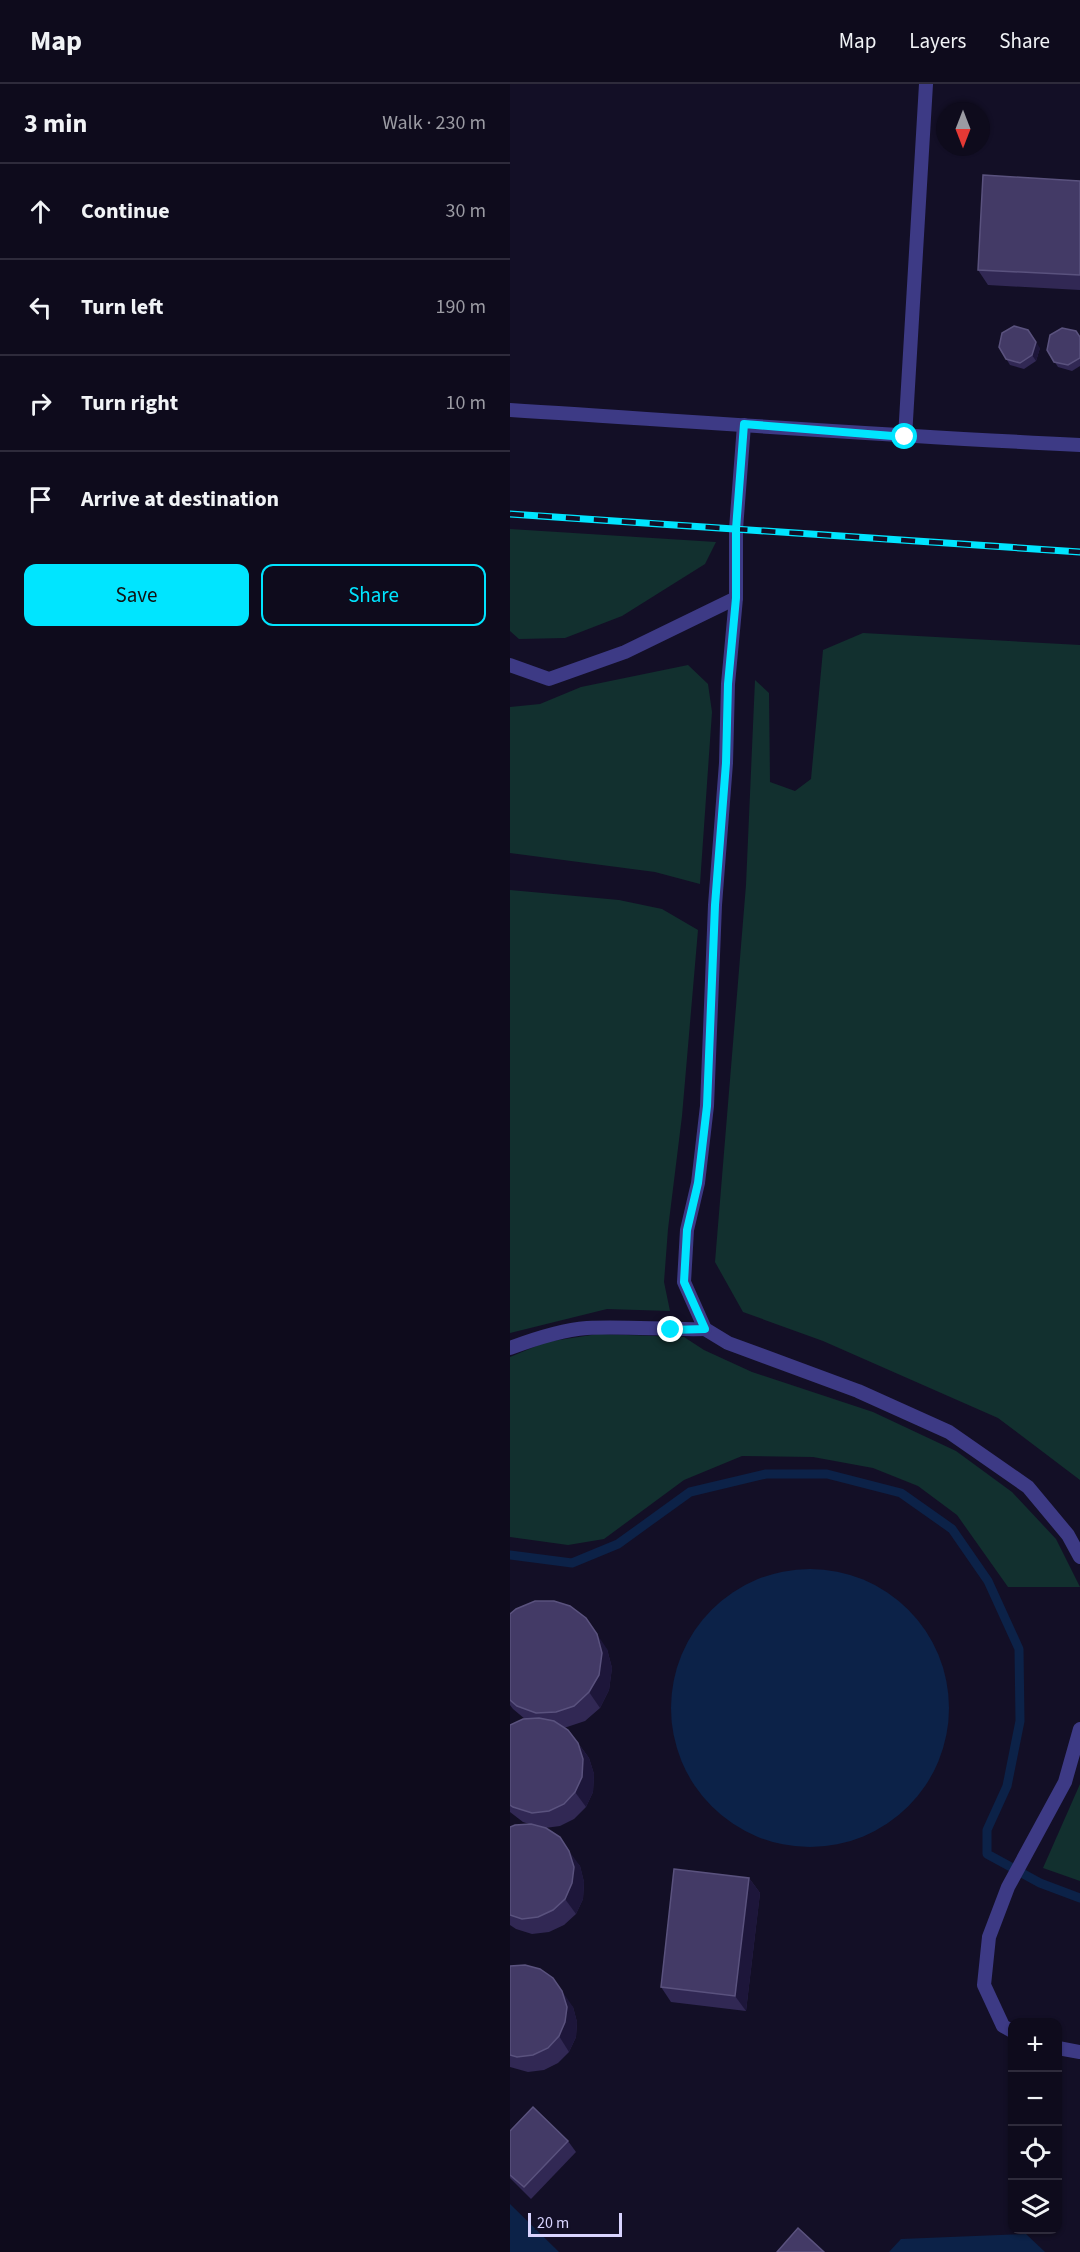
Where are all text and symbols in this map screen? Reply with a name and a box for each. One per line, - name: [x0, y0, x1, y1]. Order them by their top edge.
- text: Map: [30, 21, 82, 61]
- text: Map: [839, 26, 876, 56]
- text: Layers: [909, 26, 966, 56]
- text: Share: [999, 26, 1050, 56]
- north arrow: [936, 102, 990, 156]
- text: 3 min: [24, 105, 87, 142]
- text: Walk · 230 m: [382, 109, 486, 137]
- icon: ahead: [24, 195, 57, 228]
- text: Continue: [81, 195, 170, 227]
- text: 30 m: [446, 197, 486, 225]
- icon: left: [24, 291, 57, 324]
- text: Turn left: [81, 291, 163, 323]
- text: 190 m: [436, 293, 486, 321]
- icon: right: [24, 387, 57, 420]
- text: Turn right: [81, 387, 178, 419]
- text: 10 m: [446, 389, 486, 417]
- route start: [891, 423, 917, 449]
- icon: arrive: [24, 483, 57, 516]
- text: Arrive at destination: [81, 483, 279, 515]
- button: Save: [24, 564, 249, 626]
- button: Share: [261, 564, 486, 626]
- route end: [657, 1316, 683, 1342]
- map controls: [1008, 2018, 1062, 2234]
- button: +: [1008, 2018, 1062, 2072]
- button: −: [1008, 2072, 1062, 2126]
- button: locate: [1008, 2126, 1062, 2180]
- button: layers: [1008, 2180, 1062, 2234]
- scale bar: [528, 2210, 622, 2238]
- text: 20 m: [537, 2212, 569, 2234]

